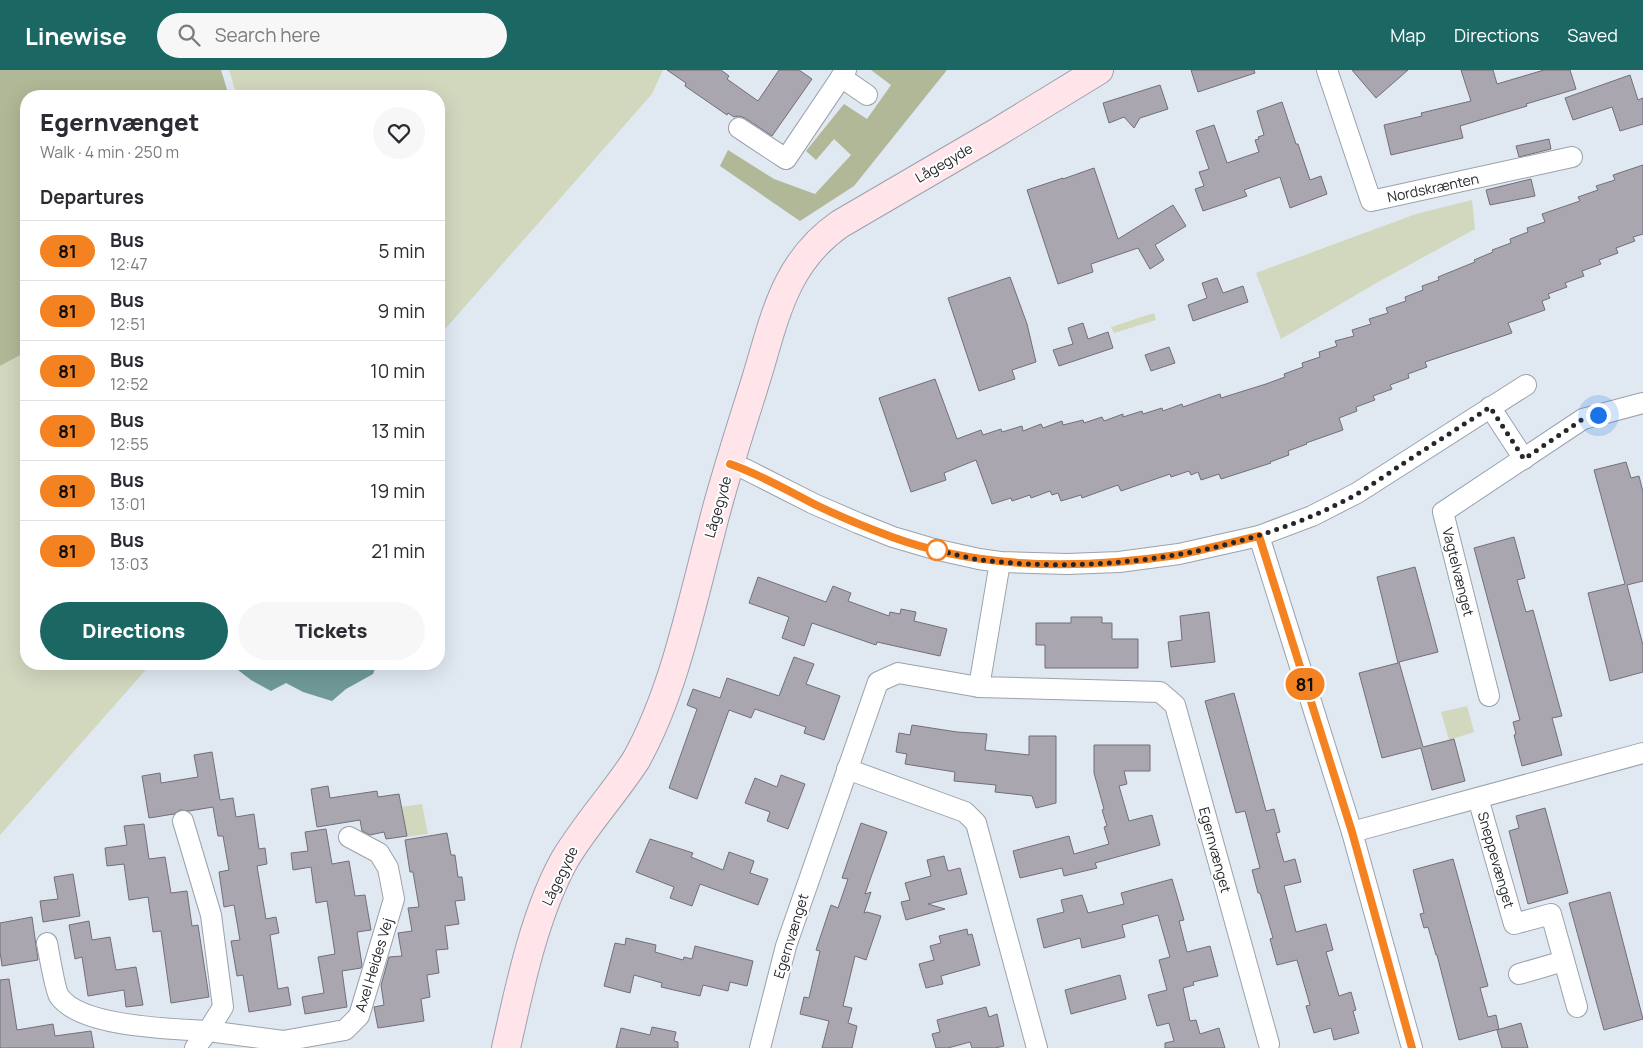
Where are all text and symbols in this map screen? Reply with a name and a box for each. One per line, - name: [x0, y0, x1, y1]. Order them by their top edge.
- search box: [157, 13, 507, 58]
- text: Linewise: [25, 19, 127, 52]
- icon: search: [175, 21, 203, 49]
- text: Search here: [215, 22, 320, 48]
- text: Map: [1390, 23, 1426, 47]
- text: Directions: [1454, 23, 1539, 47]
- text: Saved: [1567, 23, 1618, 47]
- text: Egernvænget: [40, 105, 199, 138]
- button: heart: [373, 107, 425, 159]
- street label: Lågegyde: [912, 139, 976, 187]
- text: Walk · 4 min · 250 m: [40, 141, 179, 163]
- street label: Nordskrænten: [1385, 169, 1480, 206]
- text: Departures: [40, 184, 144, 210]
- text: Bus: [110, 227, 144, 253]
- text: 5 min: [378, 238, 425, 264]
- text: 81: [58, 239, 77, 263]
- text: 12:47: [110, 253, 148, 275]
- text: Bus: [110, 287, 144, 313]
- text: 9 min: [378, 298, 425, 324]
- text: 81: [58, 299, 77, 323]
- text: 12:51: [110, 313, 146, 335]
- text: Bus: [110, 347, 144, 373]
- text: 10 min: [370, 358, 425, 384]
- text: 81: [58, 359, 77, 383]
- text: 12:52: [110, 373, 148, 395]
- your location: [1586, 403, 1611, 428]
- text: Bus: [110, 407, 144, 433]
- text: 13 min: [371, 418, 425, 444]
- text: 81: [58, 419, 77, 443]
- text: 12:55: [110, 433, 149, 455]
- text: Bus: [110, 467, 144, 493]
- street label: Lågegyde: [700, 474, 735, 540]
- text: 19 min: [370, 478, 425, 504]
- text: 81: [58, 479, 77, 503]
- text: 13:01: [110, 493, 146, 515]
- street label: Vagtelvænget: [1438, 526, 1479, 619]
- text: Bus: [110, 527, 144, 553]
- text: 21 min: [371, 538, 425, 564]
- text: 81: [58, 539, 77, 563]
- unlabelled marker: [926, 539, 948, 561]
- text: 13:03: [110, 553, 148, 575]
- button: Directions: [40, 602, 228, 660]
- button: Tickets: [238, 602, 425, 660]
- line badge: 81: [1282, 668, 1328, 700]
- text: 81: [1296, 672, 1314, 696]
- street label: Egernvænget: [1195, 805, 1236, 895]
- street label: Sneppevænget: [1474, 809, 1519, 911]
- street label: Lågegyde: [537, 843, 582, 908]
- street label: Egernvænget: [769, 891, 813, 981]
- street label: Axel Heides Vej: [350, 916, 397, 1014]

